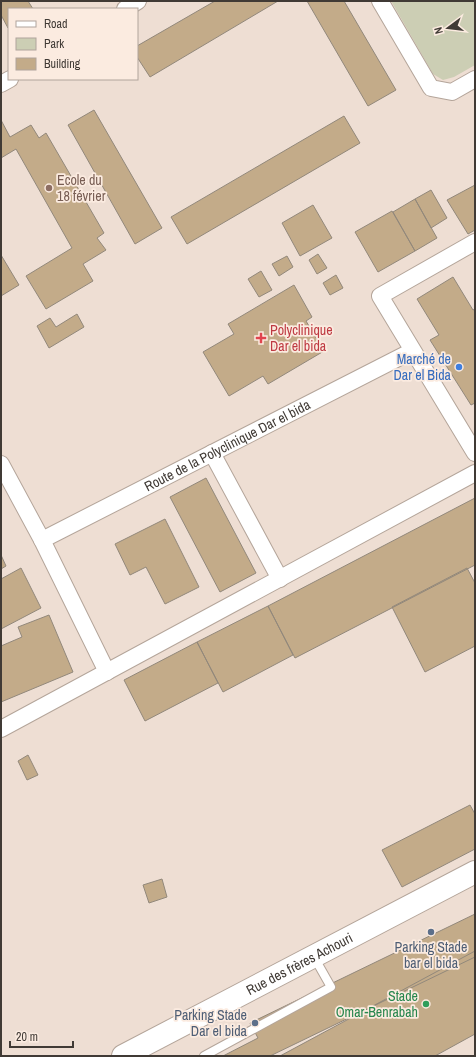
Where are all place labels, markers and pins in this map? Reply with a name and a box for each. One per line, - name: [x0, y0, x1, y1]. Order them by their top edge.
- place label: Ecole du 18 février: [57, 171, 106, 205]
- marker: Ecole du 18 février: [44, 183, 54, 193]
- place label: Polyclinique Dar el bida: [270, 321, 333, 355]
- marker: Polyclinique Dar el bida: [255, 332, 267, 344]
- place label: Marché de Dar el Bida: [394, 350, 452, 384]
- marker: Marché de Dar el Bida: [454, 362, 464, 372]
- marker: Parking Stade bar el bida: [426, 927, 436, 937]
- place label: Parking Stade bar el bida: [395, 938, 467, 972]
- place label: Stade Omar-Benrabah: [336, 987, 418, 1021]
- marker: Stade Omar-Benrabah: [421, 999, 431, 1009]
- place label: Parking Stade Dar el bida: [174, 1006, 248, 1040]
- marker: Parking Stade Dar el bida: [250, 1018, 260, 1028]

